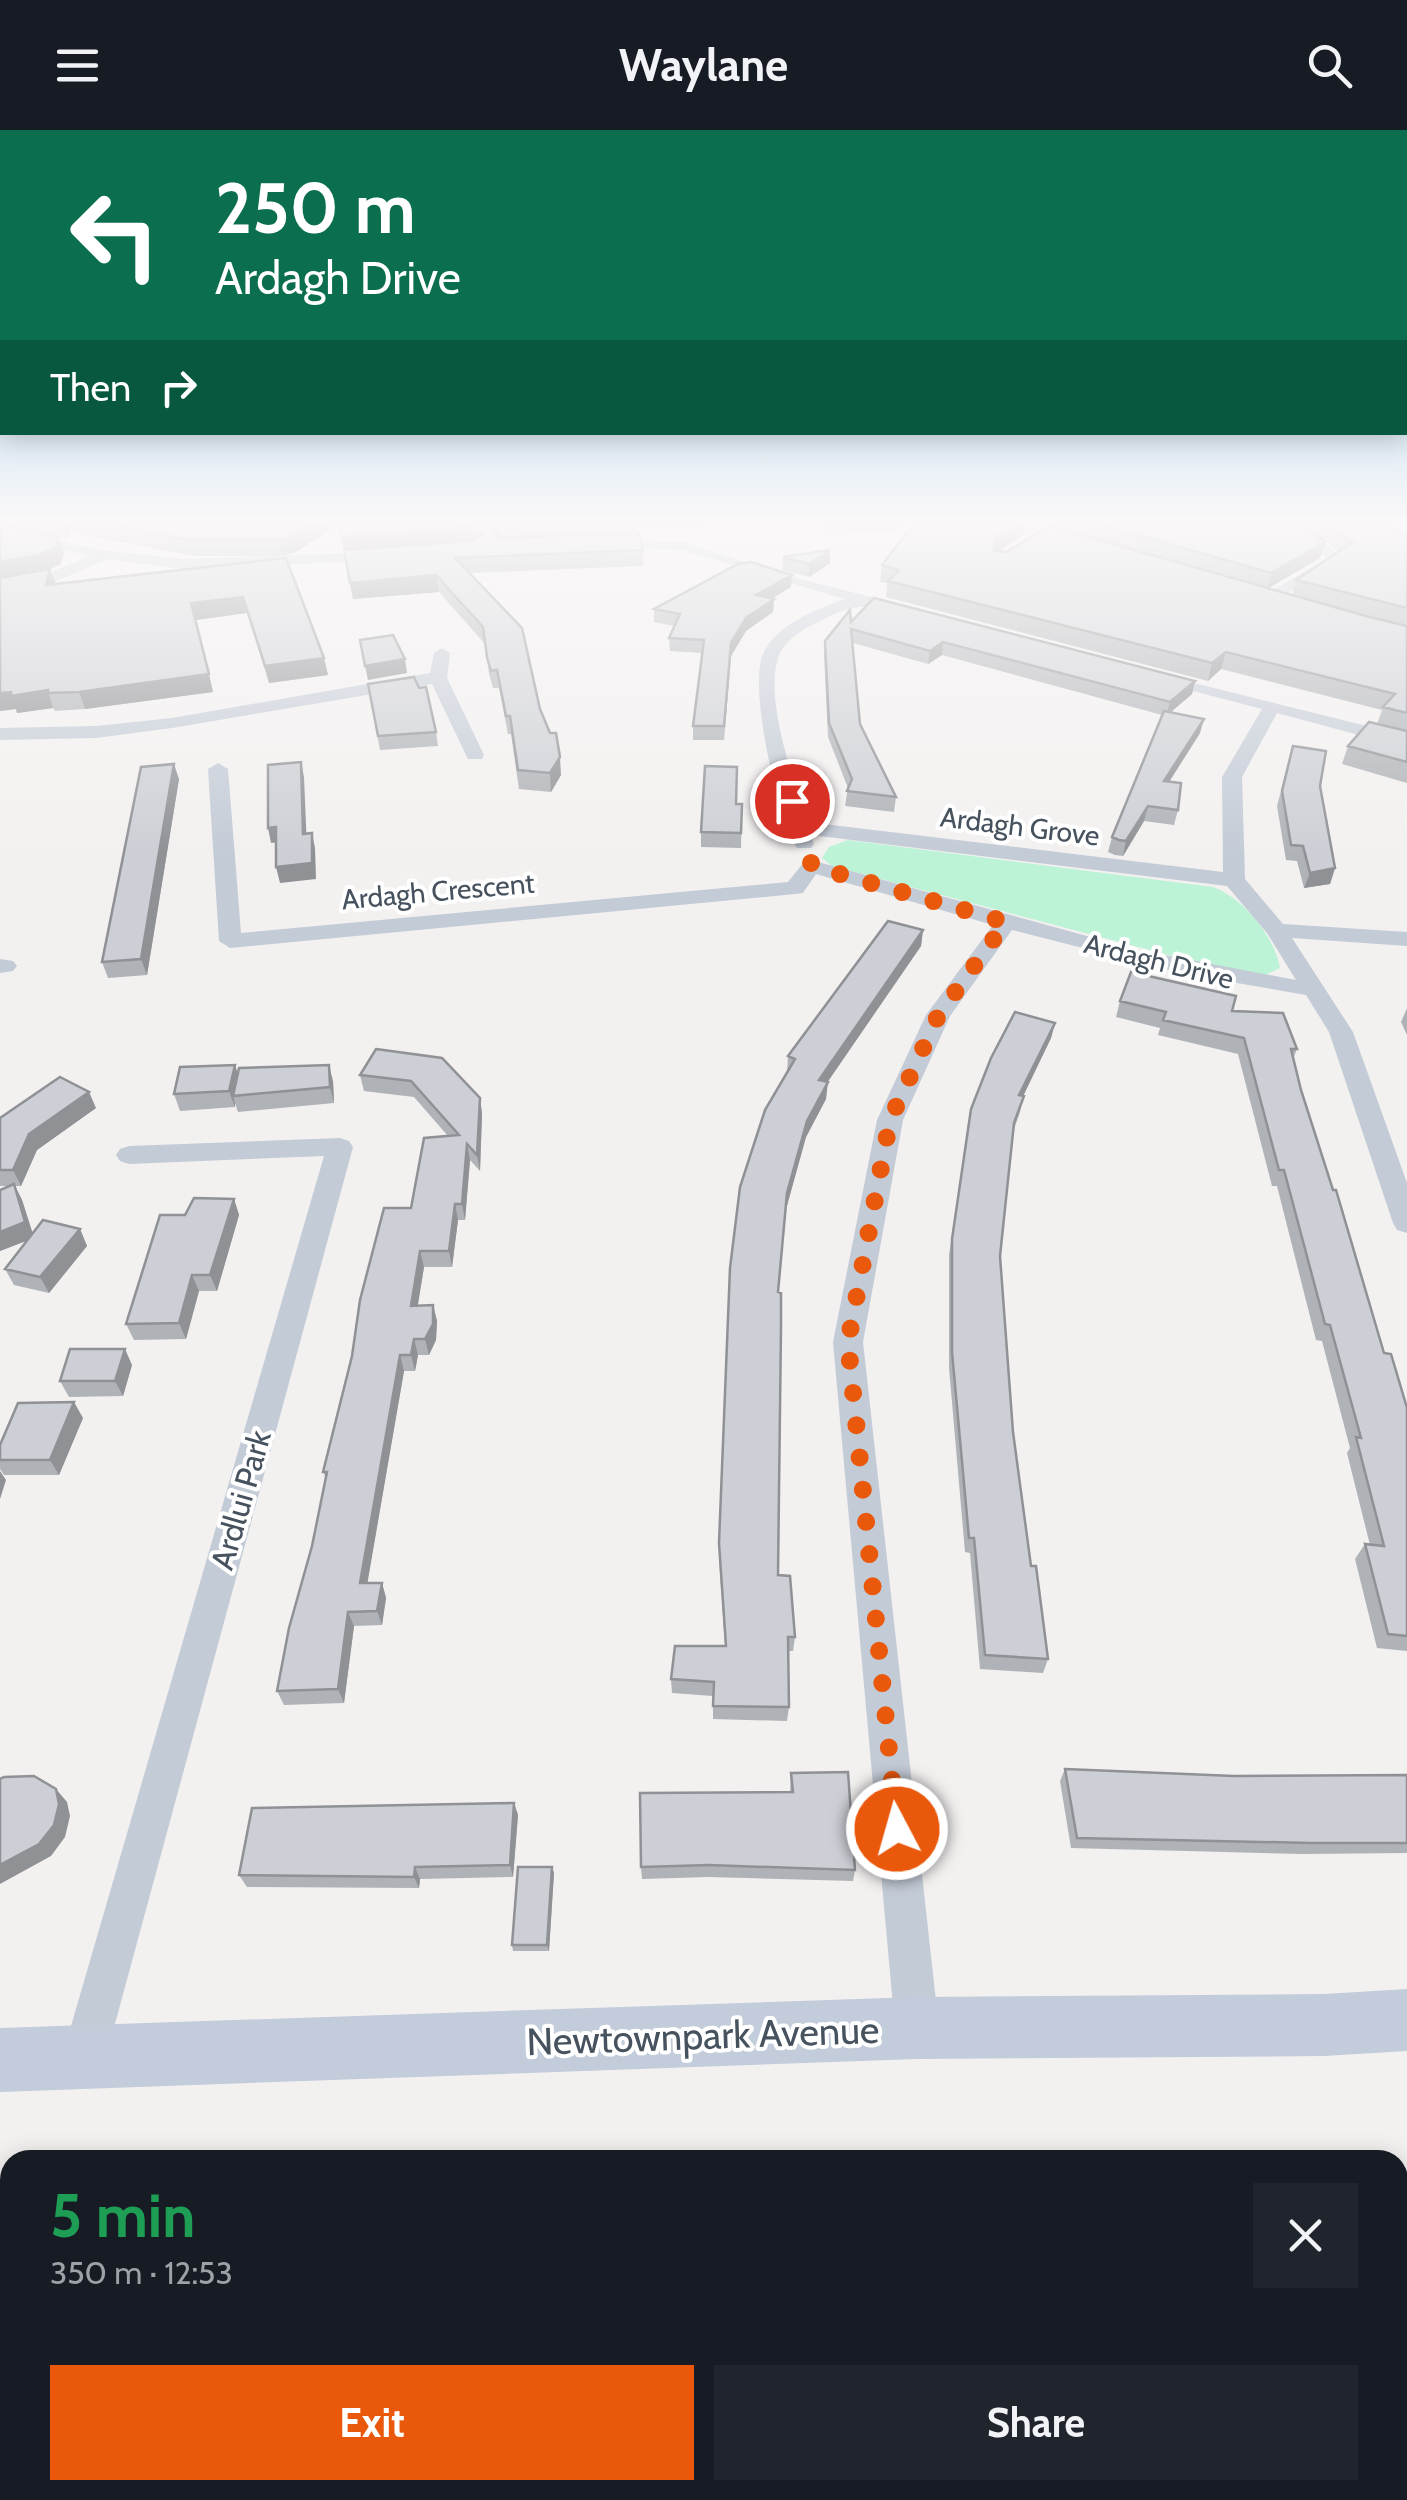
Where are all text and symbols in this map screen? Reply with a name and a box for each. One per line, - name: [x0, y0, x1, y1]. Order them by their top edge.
- icon: menu: [50, 38, 105, 93]
- text: Waylane: [619, 38, 788, 92]
- icon: search: [1302, 38, 1357, 93]
- text: 250 m: [215, 165, 416, 251]
- icon: left: [50, 170, 180, 300]
- text: Ardagh Drive: [215, 251, 461, 305]
- icon: right: [151, 360, 206, 415]
- text: Then: [50, 364, 131, 411]
- pin: [750, 759, 835, 844]
- icon: arrive: [765, 774, 820, 829]
- street label: Ardagh Grove: [938, 799, 1102, 853]
- street label: Ardagh Crescent: [340, 866, 536, 916]
- street label: Ardagh Drive: [1081, 926, 1237, 996]
- street label: Ardlui Park: [202, 1425, 279, 1574]
- position arrow: [845, 1777, 949, 1881]
- street label: Newtownpark Avenue: [526, 2006, 880, 2065]
- text: 5 min: [50, 2179, 195, 2252]
- button: close: [1253, 2183, 1358, 2288]
- text: 350 m · 12:53: [50, 2253, 233, 2292]
- button: Exit: [50, 2365, 694, 2480]
- button: Share: [714, 2365, 1358, 2480]

